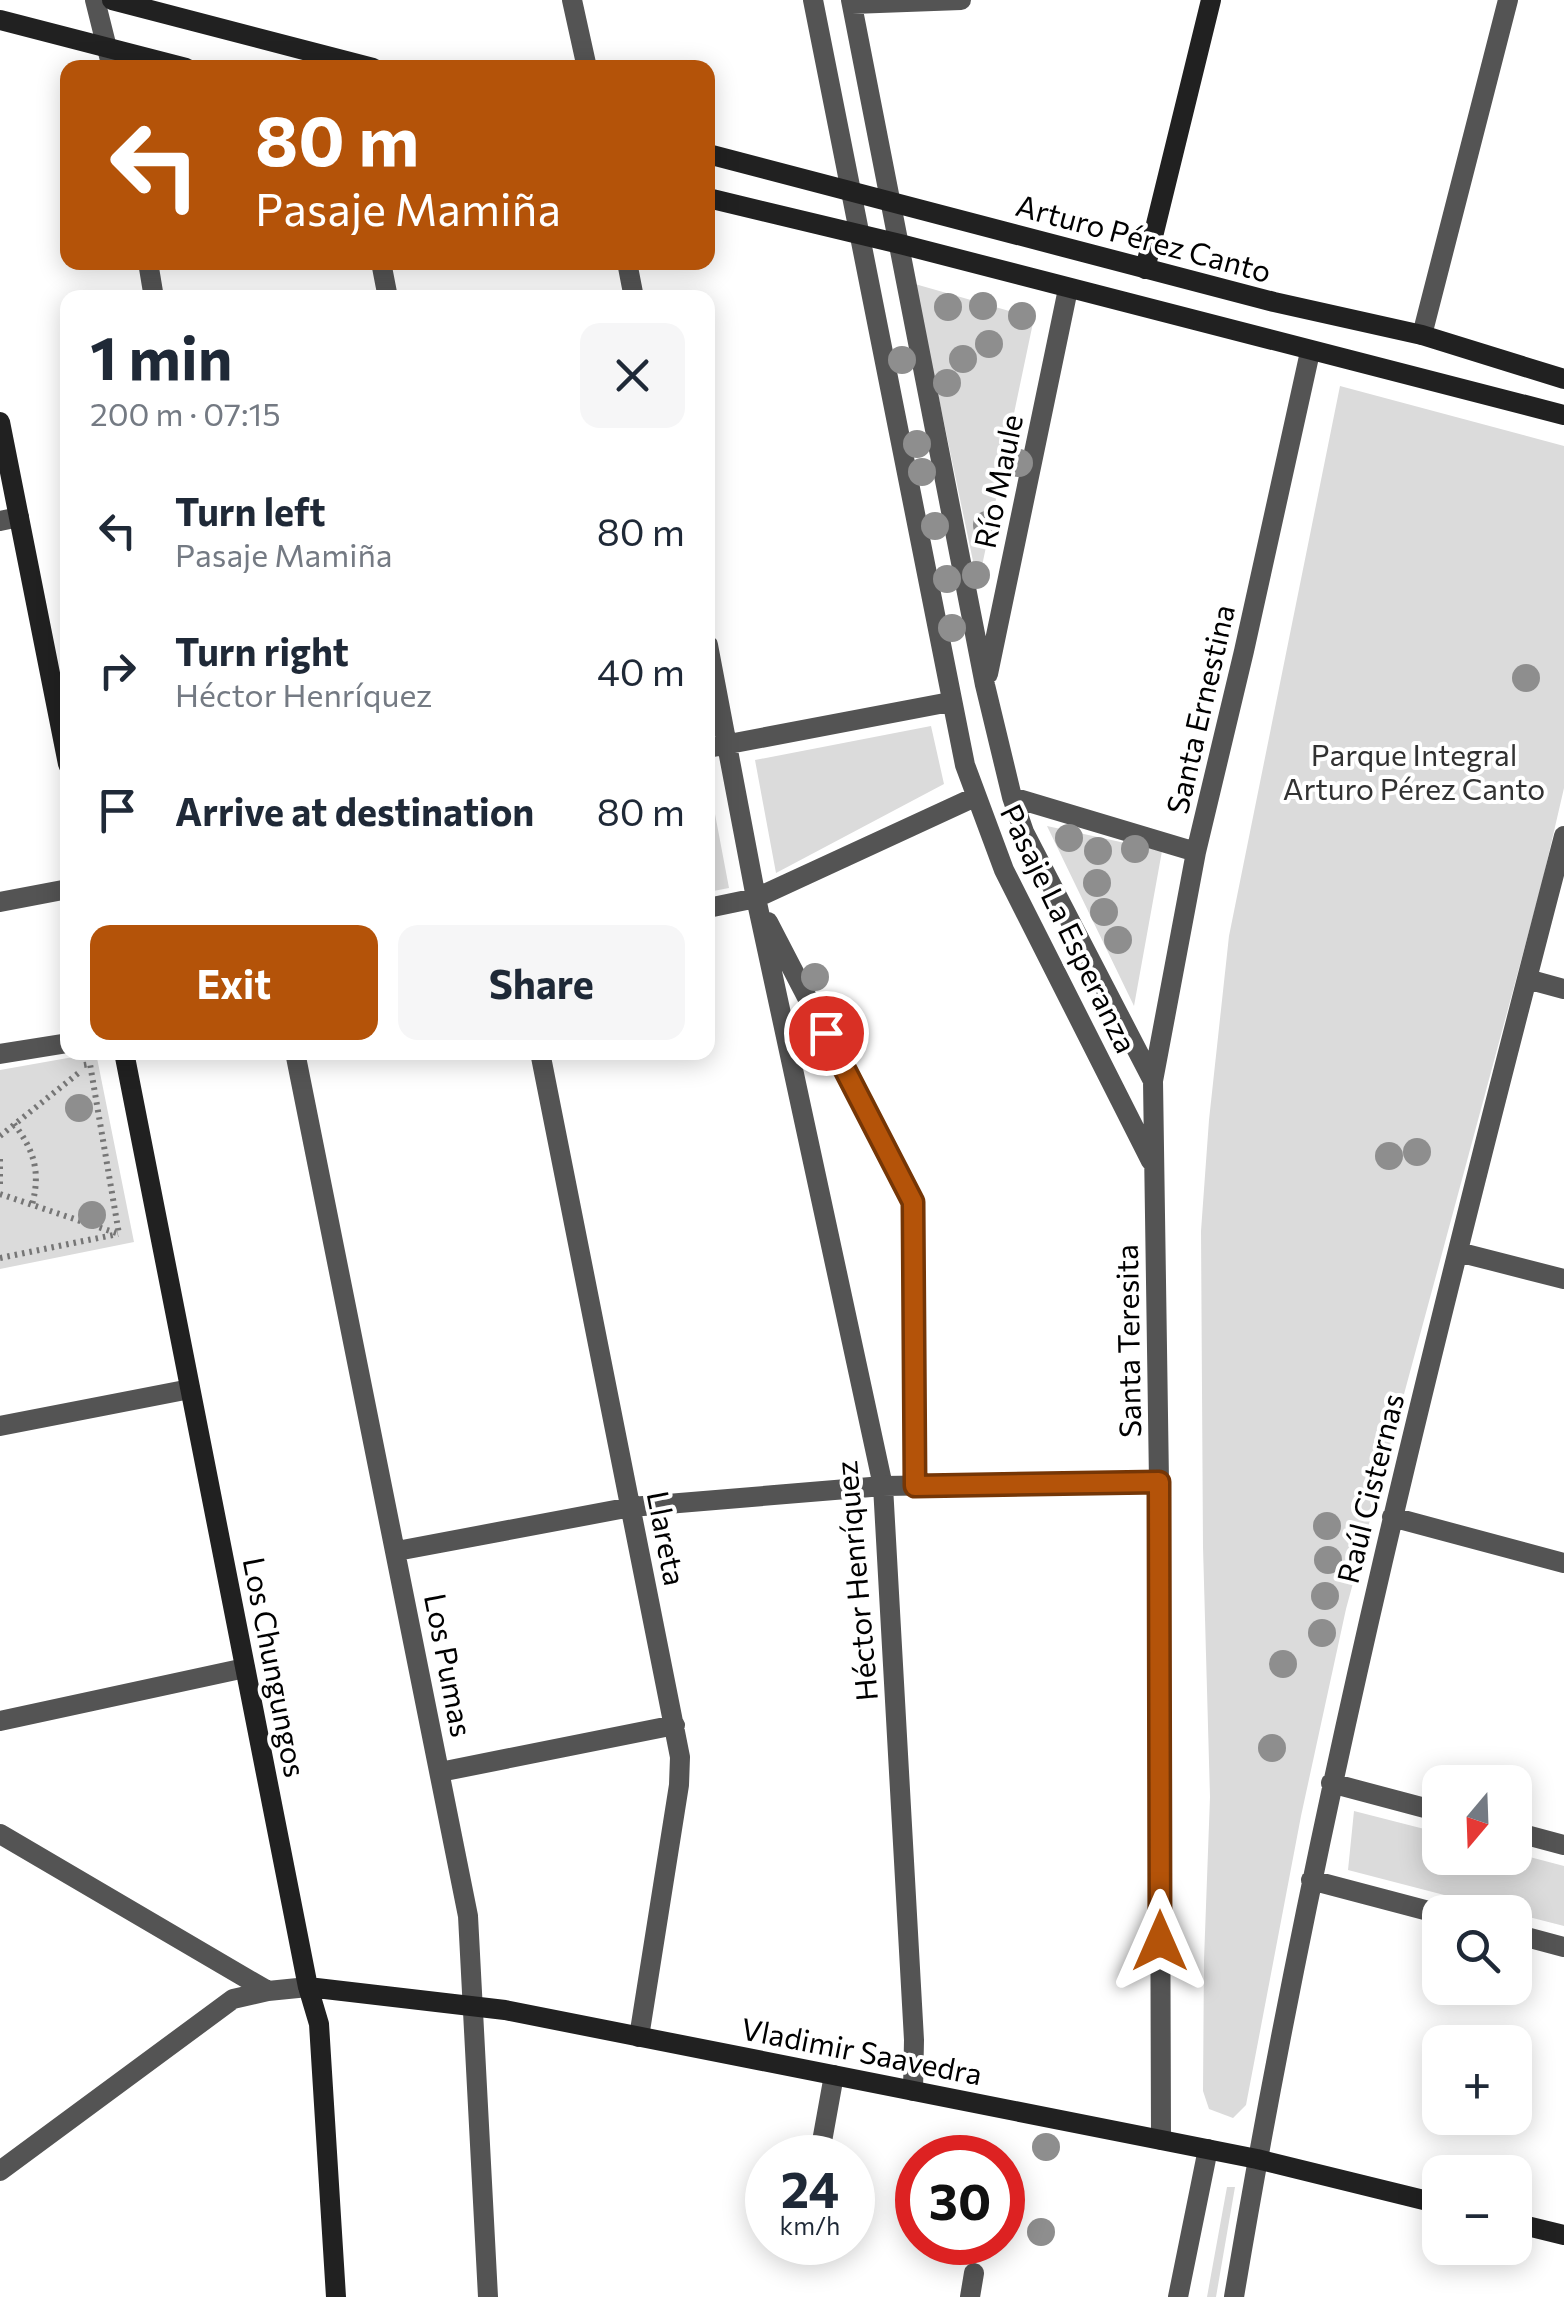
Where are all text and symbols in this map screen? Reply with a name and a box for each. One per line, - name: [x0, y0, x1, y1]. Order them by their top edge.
- text: 80 m: [255, 95, 419, 180]
- icon: left: [90, 100, 220, 230]
- text: Pasaje Mamiña: [255, 180, 561, 235]
- street label: Arturo Pérez Canto: [1012, 185, 1276, 289]
- text: 1 min: [90, 319, 232, 392]
- button: close: [580, 323, 685, 428]
- text: 200 m · 07:15: [90, 393, 281, 433]
- street label: Río Maule: [965, 411, 1029, 551]
- text: Turn left: [175, 487, 326, 534]
- icon: left: [90, 503, 145, 558]
- text: 80 m: [597, 507, 685, 554]
- text: Pasaje Mamiña: [175, 534, 393, 574]
- street label: Santa Ernestina: [1157, 601, 1241, 817]
- text: Turn right: [175, 627, 349, 674]
- icon: right: [90, 643, 145, 698]
- text: 40 m: [597, 647, 685, 694]
- text: Héctor Henríquez: [175, 674, 432, 714]
- park label: Parque Integral Arturo Pérez Canto: [1283, 735, 1545, 806]
- icon: arrive: [90, 783, 145, 838]
- text: Arrive at destination: [175, 787, 534, 834]
- text: 80 m: [597, 787, 685, 834]
- street label: Pasaje La Esperanza: [994, 798, 1146, 1058]
- button: Exit: [90, 925, 378, 1040]
- button: Share: [398, 925, 685, 1040]
- pin: [784, 991, 869, 1076]
- icon: arrive: [799, 1006, 854, 1061]
- street label: Santa Teresita: [1107, 1244, 1147, 1438]
- street label: Raúl Cisternas: [1328, 1389, 1410, 1587]
- street label: Héctor Henríquez: [826, 1459, 884, 1703]
- street label: Llareta: [641, 1488, 695, 1588]
- street label: Los Chungungos: [237, 1554, 315, 1780]
- street label: Los Pumas: [418, 1590, 482, 1740]
- north arrow: [1422, 1765, 1532, 1875]
- map controls: [1422, 1765, 1532, 2265]
- position arrow: [1108, 1889, 1212, 1993]
- button: search: [1422, 1895, 1532, 2005]
- street label: Vladimir Saavedra: [738, 2009, 986, 2091]
- button: +: [1422, 2025, 1532, 2135]
- speed limit sign: 30: [895, 2135, 1025, 2265]
- button: −: [1422, 2155, 1532, 2265]
- text: 24: [781, 2157, 839, 2218]
- text: km/h: [780, 2210, 840, 2240]

